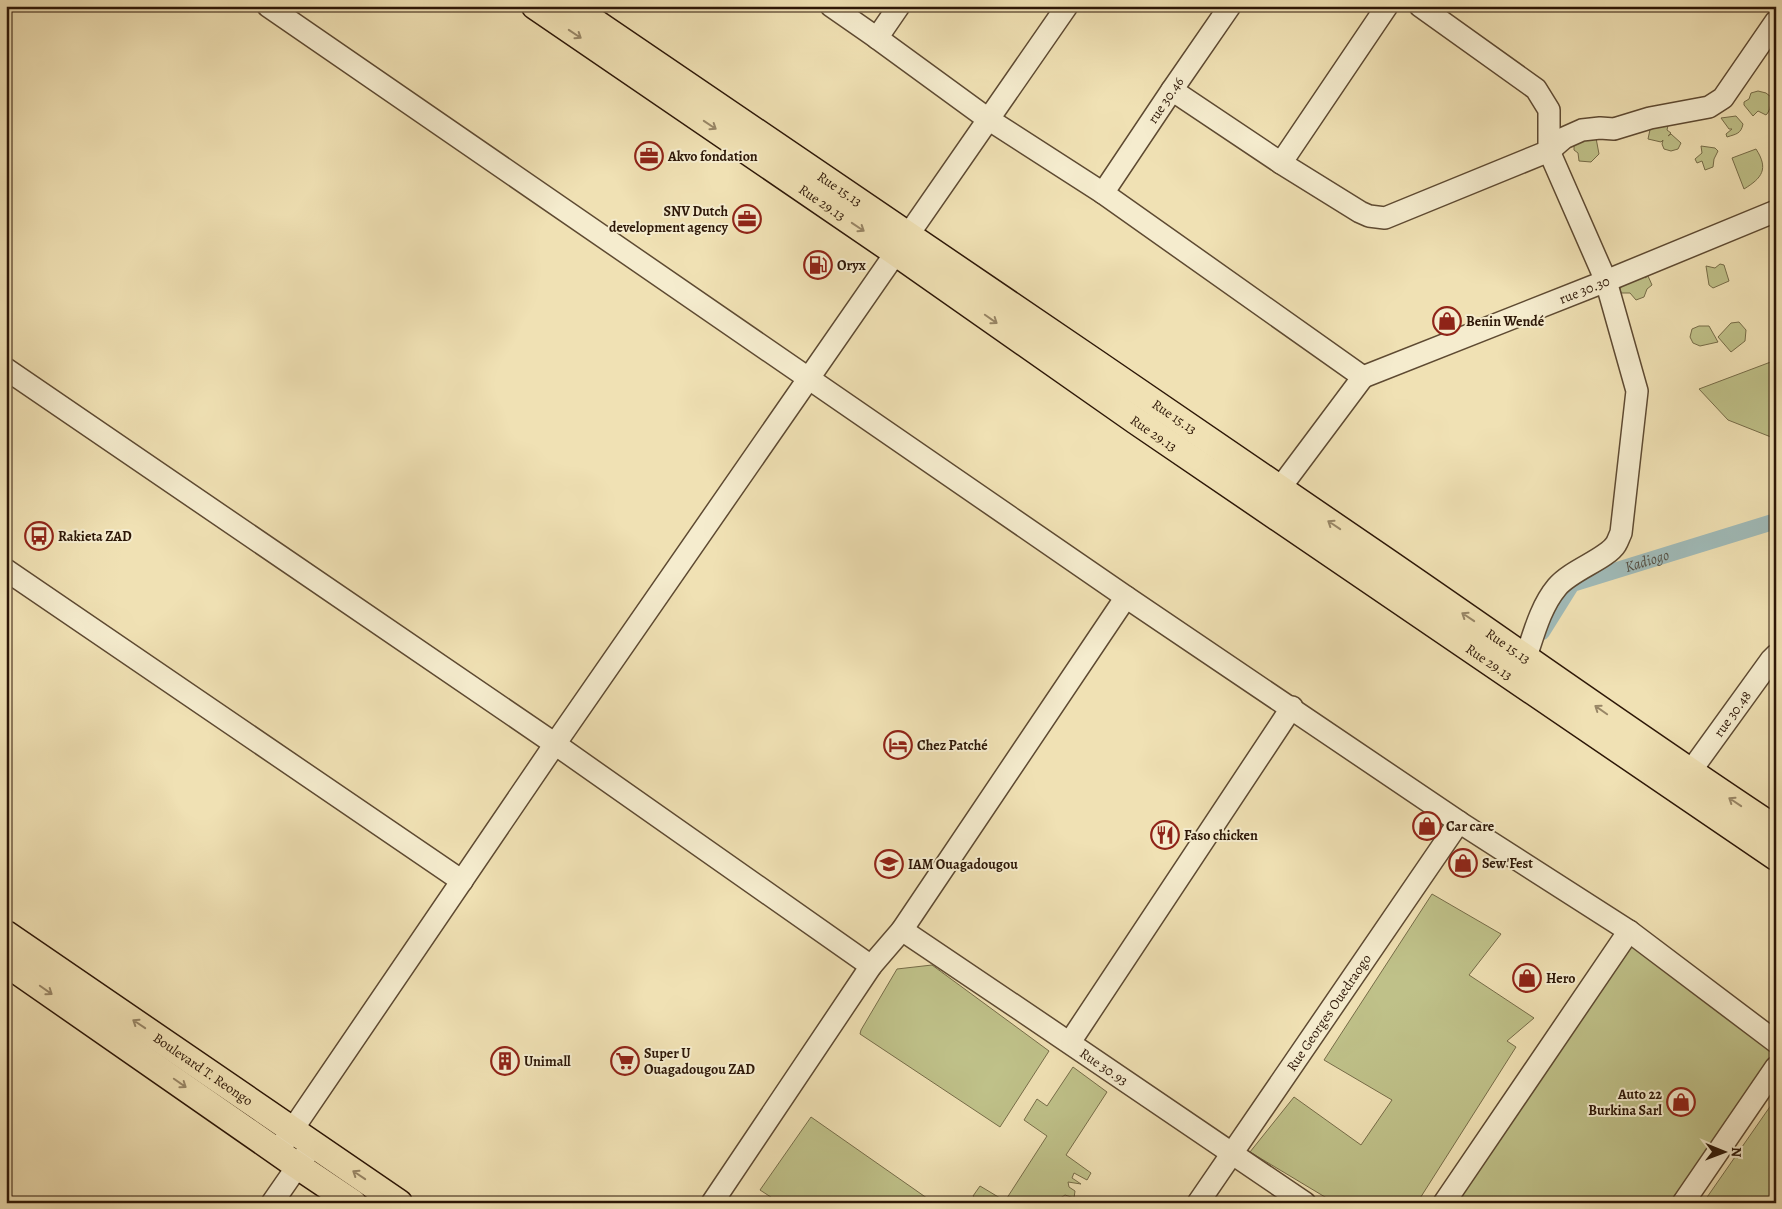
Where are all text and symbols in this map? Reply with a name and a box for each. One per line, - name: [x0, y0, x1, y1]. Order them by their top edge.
- one-way arrow: [568, 29, 582, 39]
- street label: rue 30.46: [1143, 73, 1188, 127]
- one-way arrow: [702, 120, 716, 130]
- office icon: Akvo fondation: [634, 141, 664, 171]
- place label: Akvo fondation: [667, 147, 758, 166]
- street label: Rue 15.13: [814, 167, 866, 211]
- street label: Rue 29.13: [795, 180, 850, 225]
- place label: SNV Dutch development agency: [609, 202, 728, 237]
- office icon: SNV Dutch development agency: [732, 204, 762, 234]
- one-way arrow: [851, 222, 865, 232]
- fuel station icon: Oryx: [803, 250, 833, 280]
- place label: Oryx: [837, 256, 866, 275]
- street label: rue 30.30: [1556, 271, 1612, 308]
- shop icon: Benin Wendé: [1432, 306, 1462, 336]
- place label: Benin Wendé: [1466, 312, 1545, 331]
- one-way arrow: [984, 314, 998, 324]
- street label: Rue 15.13: [1148, 394, 1201, 439]
- street label: Rue 29.13: [1127, 411, 1181, 456]
- one-way arrow: [1327, 520, 1341, 530]
- bus stop icon: Rakieta ZAD: [24, 521, 54, 551]
- place label: Rakieta ZAD: [58, 527, 132, 546]
- water label: Kadiogo: [1622, 545, 1671, 577]
- one-way arrow: [1462, 612, 1476, 622]
- street label: Rue 15.13: [1482, 624, 1535, 668]
- street label: Rue 29.13: [1462, 639, 1517, 685]
- street label: rue 30.48: [1709, 687, 1755, 741]
- one-way arrow: [1595, 705, 1609, 715]
- hotel icon: Chez Patché: [883, 730, 913, 760]
- place label: Chez Patché: [917, 736, 988, 755]
- one-way arrow: [1728, 797, 1742, 807]
- shop icon: Car care: [1412, 811, 1442, 841]
- place label: Car care: [1446, 817, 1495, 836]
- restaurant icon: Faso chicken: [1150, 820, 1180, 850]
- place label: Faso chicken: [1184, 826, 1258, 845]
- shop icon: Sew'Fest: [1448, 848, 1478, 878]
- school or university icon: IAM Ouagadougou: [874, 849, 904, 879]
- place label: Sew'Fest: [1482, 854, 1533, 873]
- place label: IAM Ouagadougou: [908, 855, 1018, 874]
- street label: Rue Georges Ouedraogo: [1282, 950, 1375, 1075]
- shop icon: Hero: [1512, 963, 1542, 993]
- place label: Hero: [1546, 969, 1575, 988]
- one-way arrow: [39, 985, 53, 995]
- one-way arrow: [132, 1018, 146, 1028]
- street label: Boulevard T. Reongo: [150, 1028, 257, 1110]
- street label: Rue 30.93: [1076, 1043, 1132, 1090]
- place label: Super U Ouagadougou ZAD: [644, 1044, 755, 1079]
- building icon: Unimall: [490, 1046, 520, 1076]
- supermarket icon: Super U Ouagadougou ZAD: [610, 1046, 640, 1076]
- place label: Unimall: [524, 1052, 571, 1071]
- one-way arrow: [172, 1078, 186, 1088]
- place label: Auto 22 Burkina Sarl: [1588, 1085, 1662, 1120]
- shop icon: Auto 22 Burkina Sarl: [1666, 1087, 1696, 1117]
- north arrow: [1700, 1126, 1750, 1176]
- text: N: [1727, 1147, 1746, 1157]
- one-way arrow: [352, 1170, 366, 1180]

